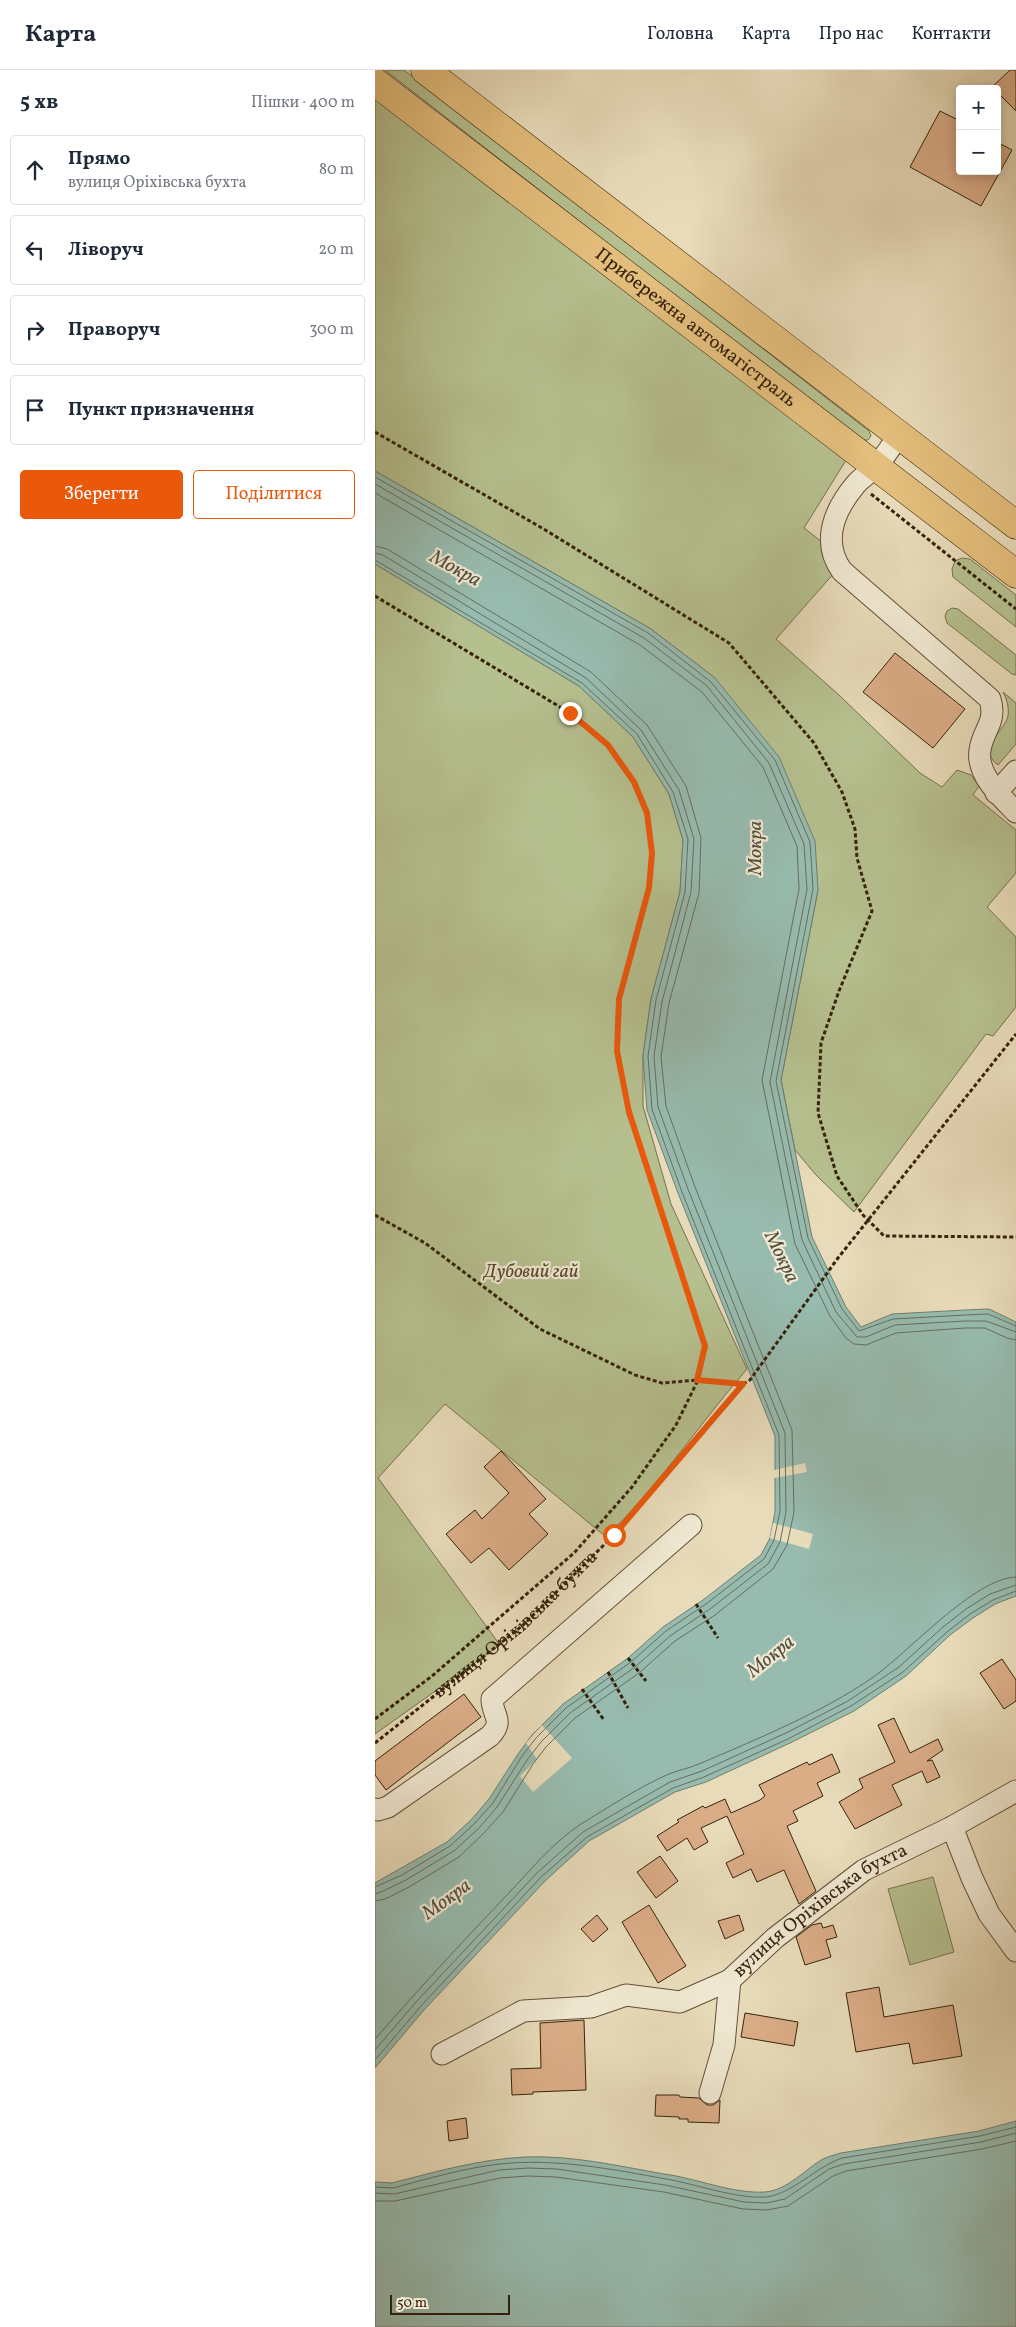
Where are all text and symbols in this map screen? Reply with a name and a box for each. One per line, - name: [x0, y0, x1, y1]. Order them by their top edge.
- text: Карта: [25, 18, 96, 52]
- text: Головна: [647, 22, 714, 47]
- text: Карта: [742, 22, 791, 47]
- text: Про нас: [819, 22, 884, 47]
- text: Контакти: [912, 22, 991, 47]
- map controls: [956, 85, 1001, 175]
- button: +: [956, 85, 1001, 130]
- text: 5 хв: [20, 88, 58, 117]
- text: Пішки · 400 m: [251, 92, 355, 114]
- button: −: [956, 130, 1001, 175]
- text: Прямо: [68, 146, 130, 172]
- icon: ahead: [21, 156, 49, 184]
- text: 80 m: [319, 159, 354, 181]
- text: вулиця Оріхівська бухта: [68, 172, 247, 194]
- icon: left: [21, 236, 49, 264]
- text: Ліворуч: [68, 237, 143, 263]
- text: 20 m: [319, 239, 354, 261]
- street label: Прибережна автомагістраль: [589, 242, 802, 414]
- icon: right: [21, 316, 49, 344]
- text: Праворуч: [68, 317, 160, 343]
- text: 300 m: [309, 319, 354, 341]
- icon: arrive: [21, 396, 49, 424]
- text: Пункт призначення: [68, 397, 254, 423]
- button: Зберегти: [20, 470, 183, 519]
- button: Поділитися: [193, 470, 355, 519]
- water label: Мокра: [423, 543, 486, 594]
- route end: [559, 702, 582, 725]
- water label: Мокра: [742, 821, 770, 876]
- water label: Мокра: [756, 1225, 806, 1288]
- park label: Дубовий гай: [482, 1259, 579, 1285]
- route start: [603, 1524, 626, 1547]
- street label: вулиця Оріхівська бухта: [428, 1545, 604, 1705]
- water label: Мокра: [740, 1629, 801, 1686]
- street label: вулиця Оріхівська бухта: [727, 1838, 912, 1984]
- water label: Мокра: [416, 1873, 477, 1928]
- scale bar: [390, 2292, 510, 2315]
- text: 50 m: [397, 2294, 427, 2313]

